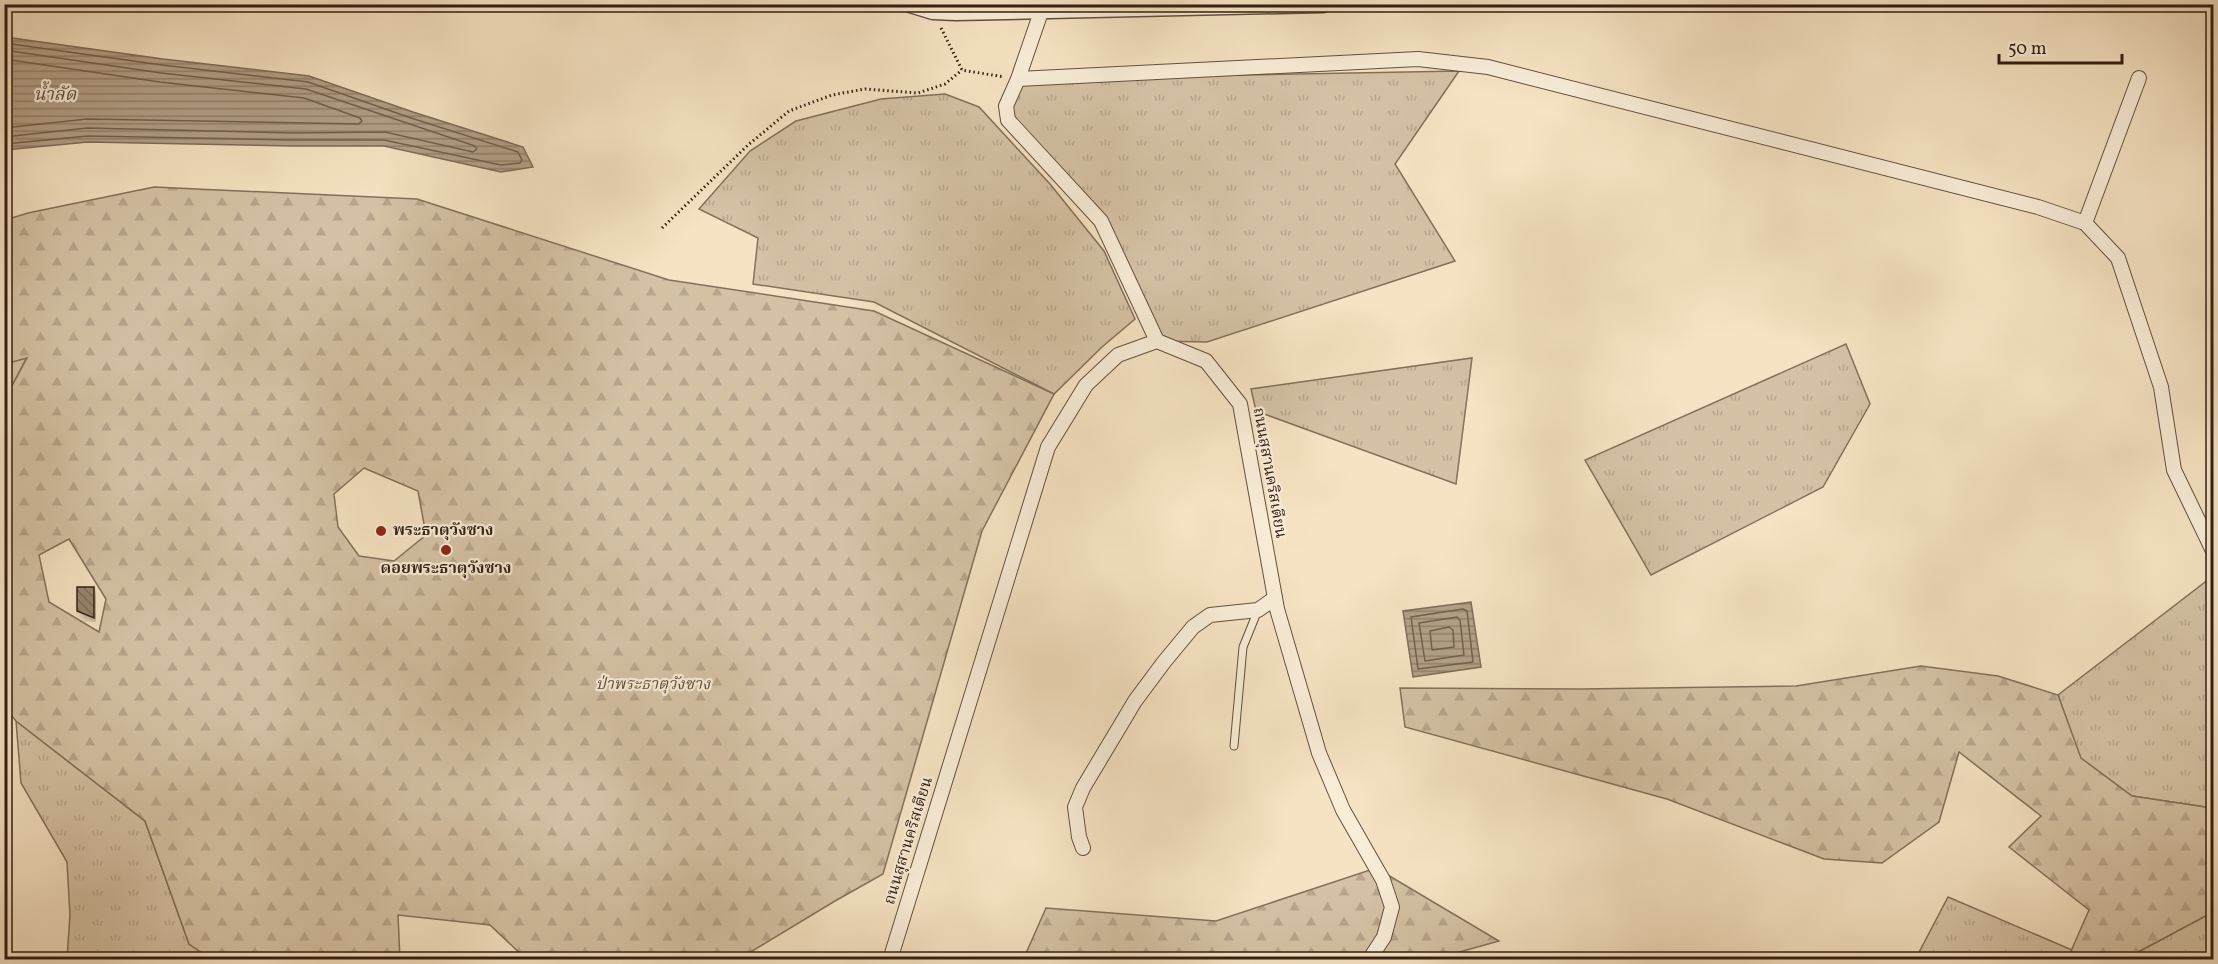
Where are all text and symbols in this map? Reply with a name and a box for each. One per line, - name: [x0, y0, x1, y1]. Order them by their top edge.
- scale bar: [1999, 27, 2122, 65]
- text: 50 m: [2008, 37, 2047, 62]
- water label: น้ำลัด: [34, 80, 77, 108]
- street label: ถนนสุสานคริสเตียน: [1247, 406, 1291, 540]
- place label: พระธาตุวังซาง: [393, 520, 494, 542]
- marker: พระธาตุวังซาง: [374, 524, 388, 538]
- marker: ดอยพระธาตุวังซาง: [439, 543, 453, 557]
- place label: ดอยพระธาตุวังซาง: [381, 558, 511, 580]
- park label: ป่าพระธาตุวังซาง: [596, 674, 711, 696]
- street label: ถนนสุสานคริสเตียน: [879, 774, 939, 908]

